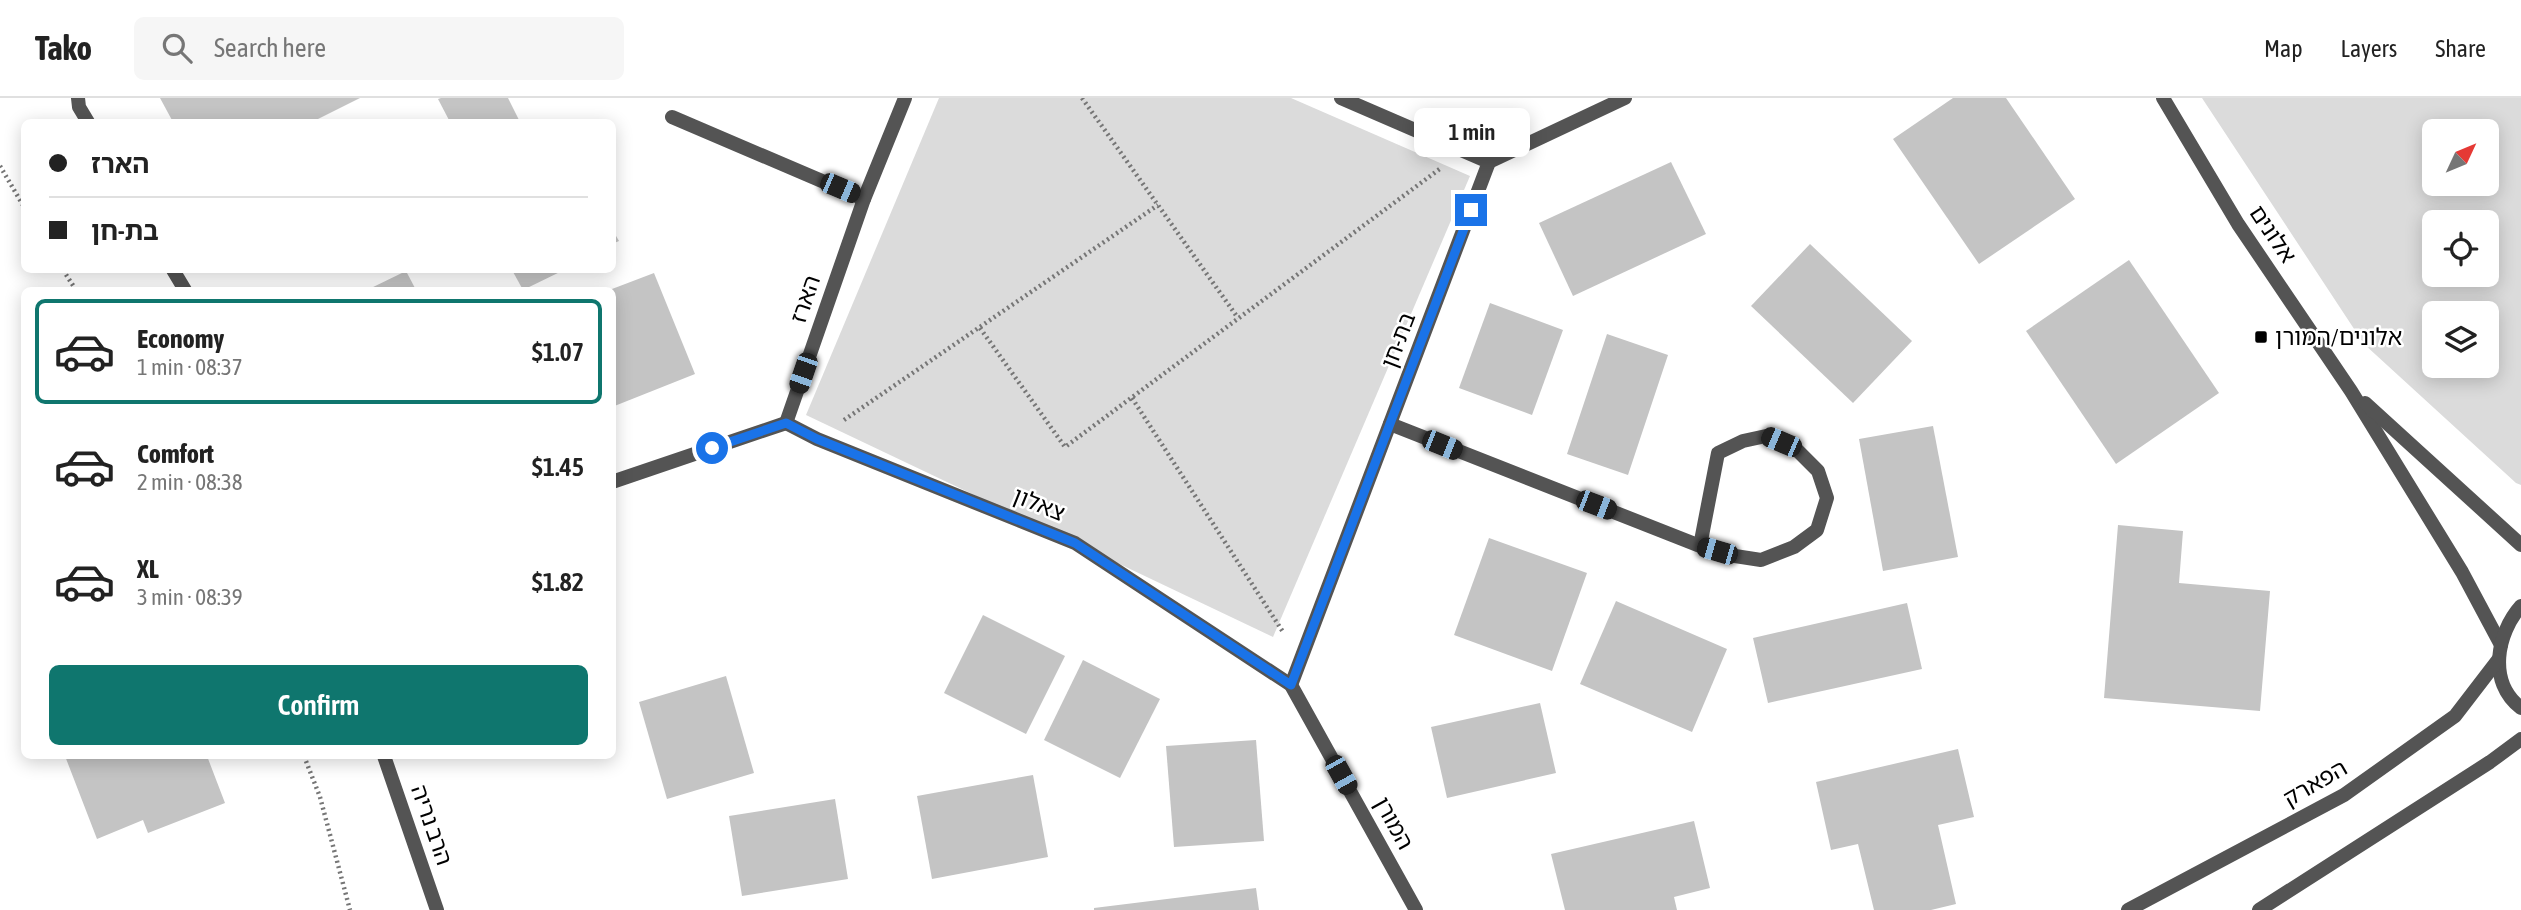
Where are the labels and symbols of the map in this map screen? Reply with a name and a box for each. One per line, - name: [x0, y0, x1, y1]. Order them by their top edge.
- callout: 1 min: [1413, 108, 1529, 158]
- north arrow: [2422, 119, 2499, 196]
- car: [817, 170, 864, 206]
- route end: [1455, 194, 1487, 226]
- street label: אלונים: [2244, 200, 2302, 268]
- street label: הארז: [785, 272, 825, 326]
- street label: בת-חן: [1376, 309, 1420, 371]
- place label: אלונים/המורן: [2275, 324, 2402, 350]
- marker: אלונים/המורן: [2253, 329, 2269, 345]
- car: [787, 350, 820, 396]
- car: [1758, 424, 1805, 460]
- car: [1419, 427, 1466, 463]
- route start: [696, 432, 728, 464]
- street label: צאלון: [1009, 482, 1069, 526]
- car: [1573, 488, 1620, 522]
- car: [1694, 535, 1741, 567]
- car: [1322, 752, 1361, 798]
- street label: הפארק: [2279, 754, 2351, 812]
- street label: הרב נריה: [406, 781, 458, 869]
- street label: המורן: [1369, 792, 1419, 854]

